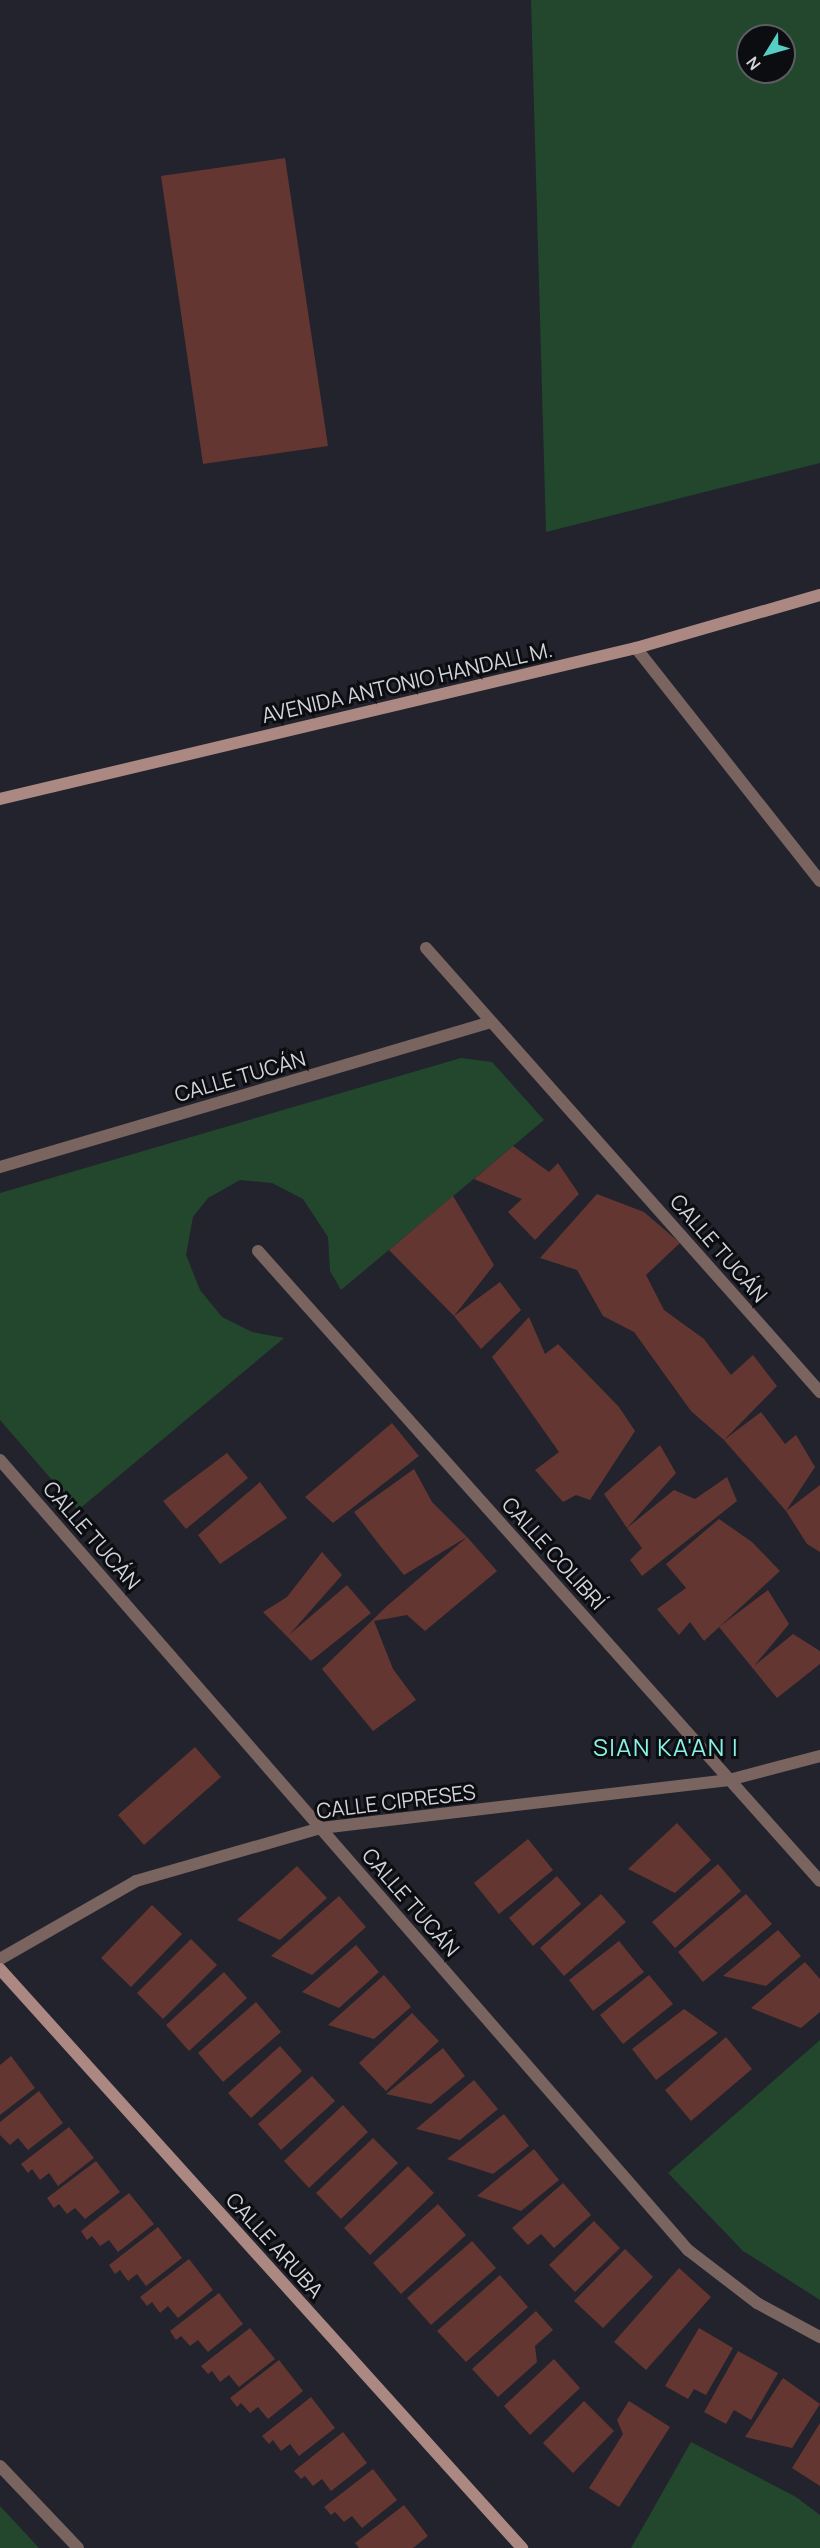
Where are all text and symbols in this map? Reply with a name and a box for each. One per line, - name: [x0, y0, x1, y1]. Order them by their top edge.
- north arrow: [736, 24, 796, 84]
- text: N: [741, 52, 765, 75]
- street label: AVENIDA ANTONIO HANDALL M.: [259, 636, 555, 728]
- street label: CALLE TUCÁN: [172, 1045, 308, 1107]
- street label: CALLE TUCÁN: [665, 1189, 773, 1307]
- street label: CALLE TUCÁN: [38, 1476, 146, 1594]
- street label: CALLE COLIBRÍ: [497, 1492, 611, 1614]
- district label: SIAN KA'AN I: [593, 1733, 739, 1761]
- street label: CALLE CIPRESES: [315, 1779, 477, 1823]
- street label: CALLE TUCÁN: [357, 1843, 465, 1961]
- street label: CALLE ARUBA: [221, 2187, 329, 2303]

